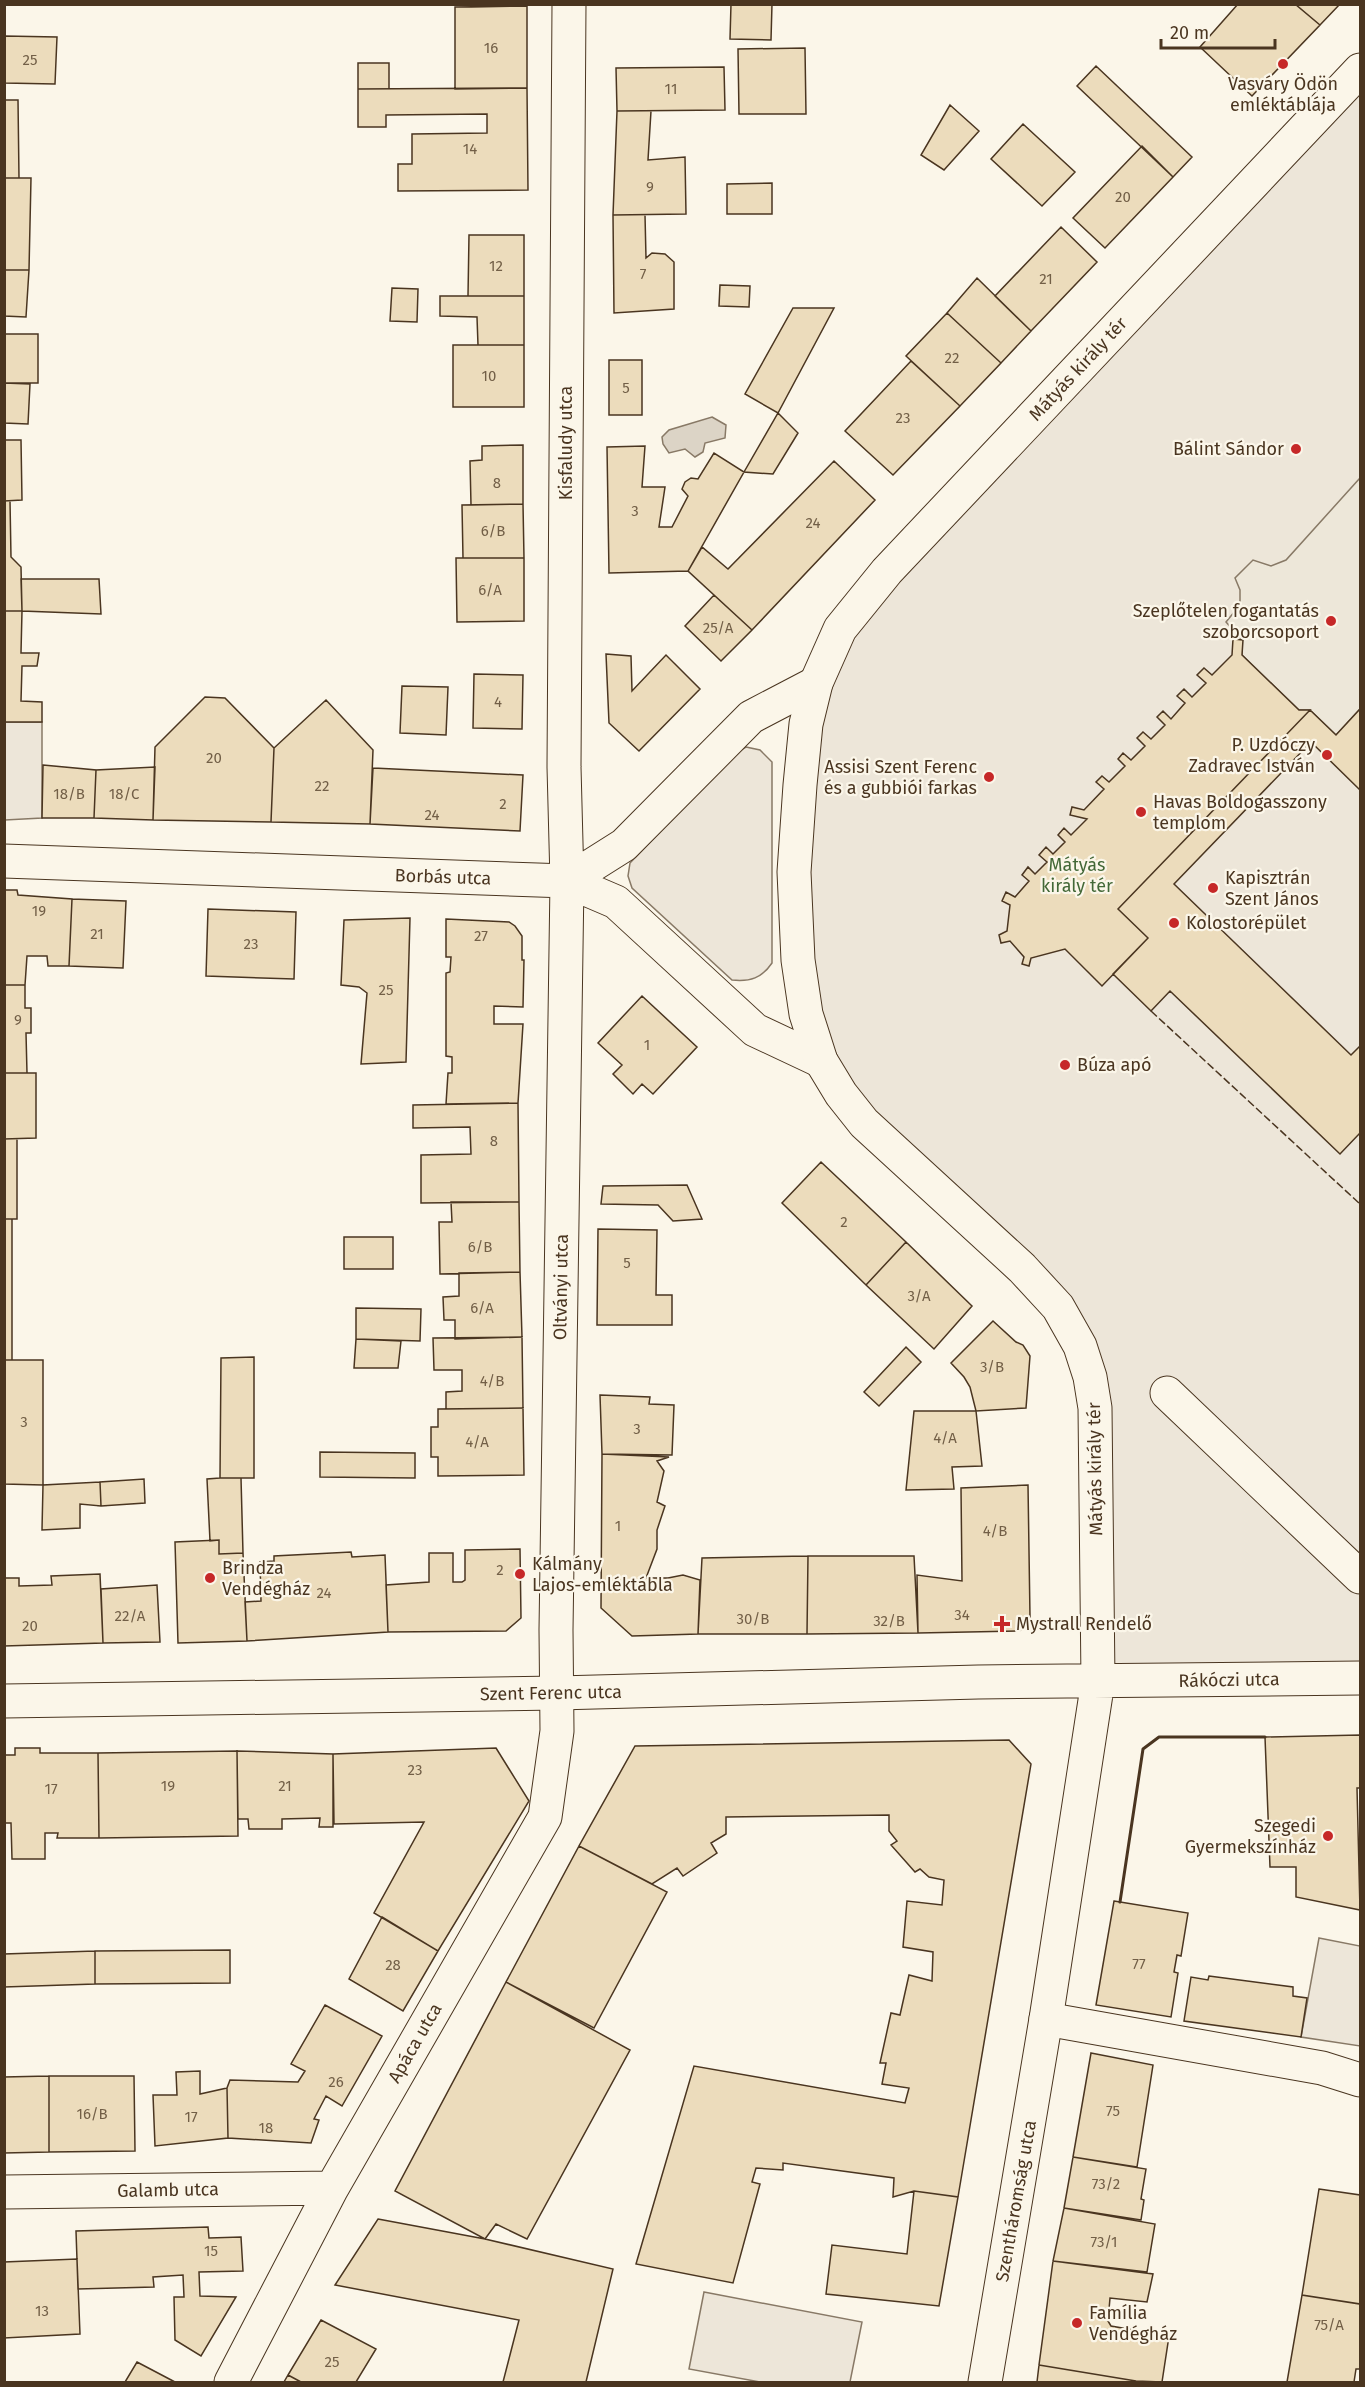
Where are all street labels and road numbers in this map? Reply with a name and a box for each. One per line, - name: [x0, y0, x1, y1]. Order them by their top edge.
- street label: Mátyás király tér: [1024, 313, 1132, 425]
- street label: Kisfaludy utca: [555, 386, 577, 500]
- street label: Borbás utca: [394, 864, 492, 890]
- street label: Oltványi utca: [549, 1234, 573, 1340]
- street label: Mátyás király tér: [1083, 1402, 1107, 1536]
- street label: Rákóczi utca: [1178, 1668, 1280, 1692]
- street label: Szent Ferenc utca: [480, 1681, 622, 1705]
- street label: Apáca utca: [383, 1999, 447, 2087]
- street label: Szentháromság utca: [991, 2118, 1041, 2284]
- street label: Galamb utca: [117, 2178, 219, 2202]

